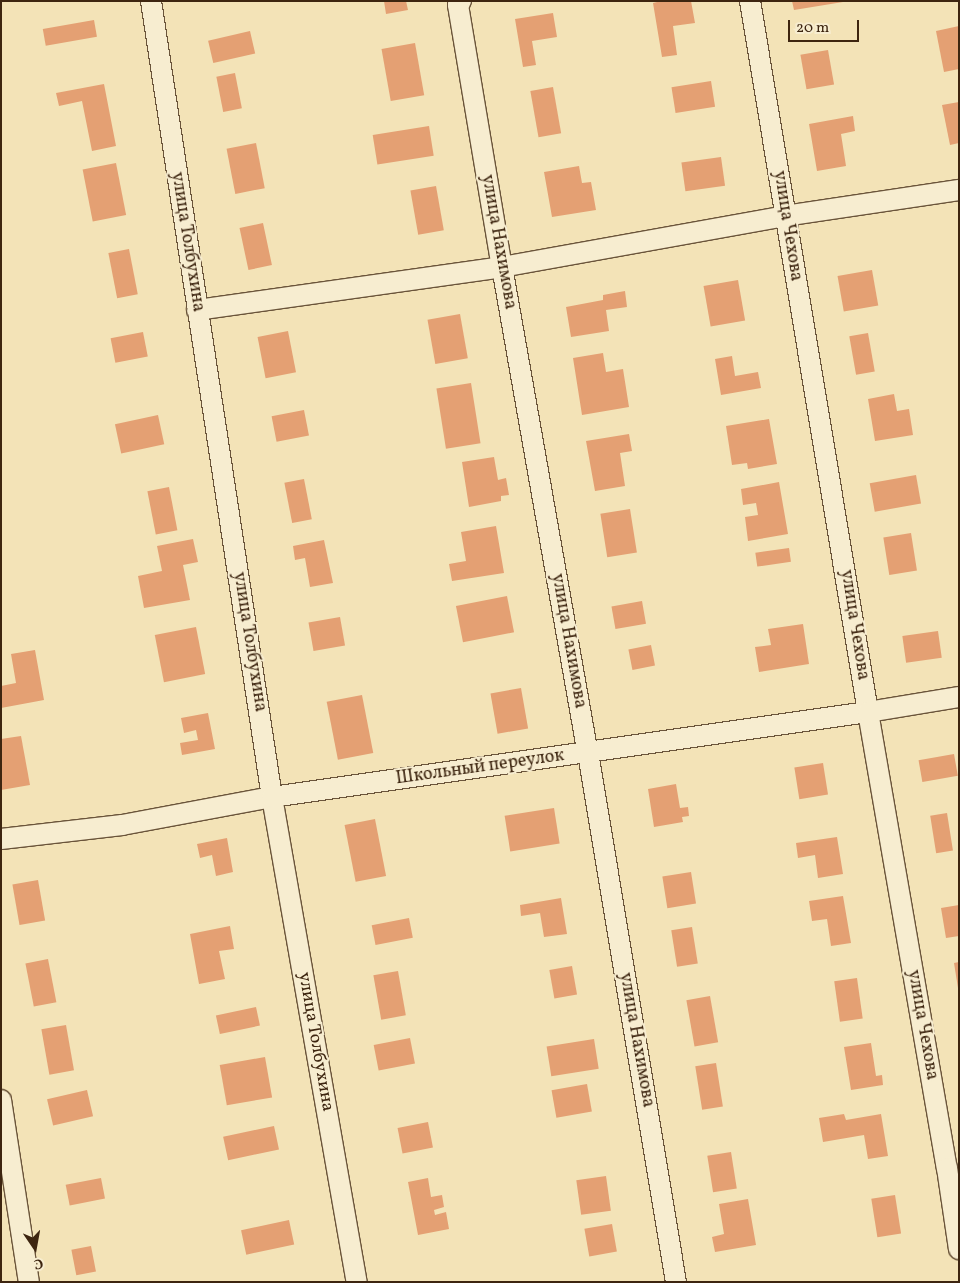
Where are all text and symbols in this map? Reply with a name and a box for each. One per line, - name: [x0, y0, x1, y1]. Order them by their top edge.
- scale bar: [790, 10, 861, 42]
- text: 20 m: [796, 18, 829, 39]
- street label: улица Чехова: [768, 169, 806, 283]
- street label: улица Толбухина: [165, 170, 209, 314]
- street label: улица Нахимова: [476, 173, 520, 311]
- street label: улица Чехова: [835, 568, 873, 682]
- street label: улица Толбухина: [227, 570, 271, 714]
- street label: улица Нахимова: [546, 572, 590, 710]
- street label: Школьный переулок: [394, 745, 566, 791]
- street label: улица Чехова: [902, 968, 942, 1082]
- street label: улица Толбухина: [292, 970, 338, 1114]
- street label: улица Нахимова: [614, 971, 658, 1109]
- north arrow: [10, 1223, 60, 1273]
- text: С: [32, 1253, 45, 1273]

